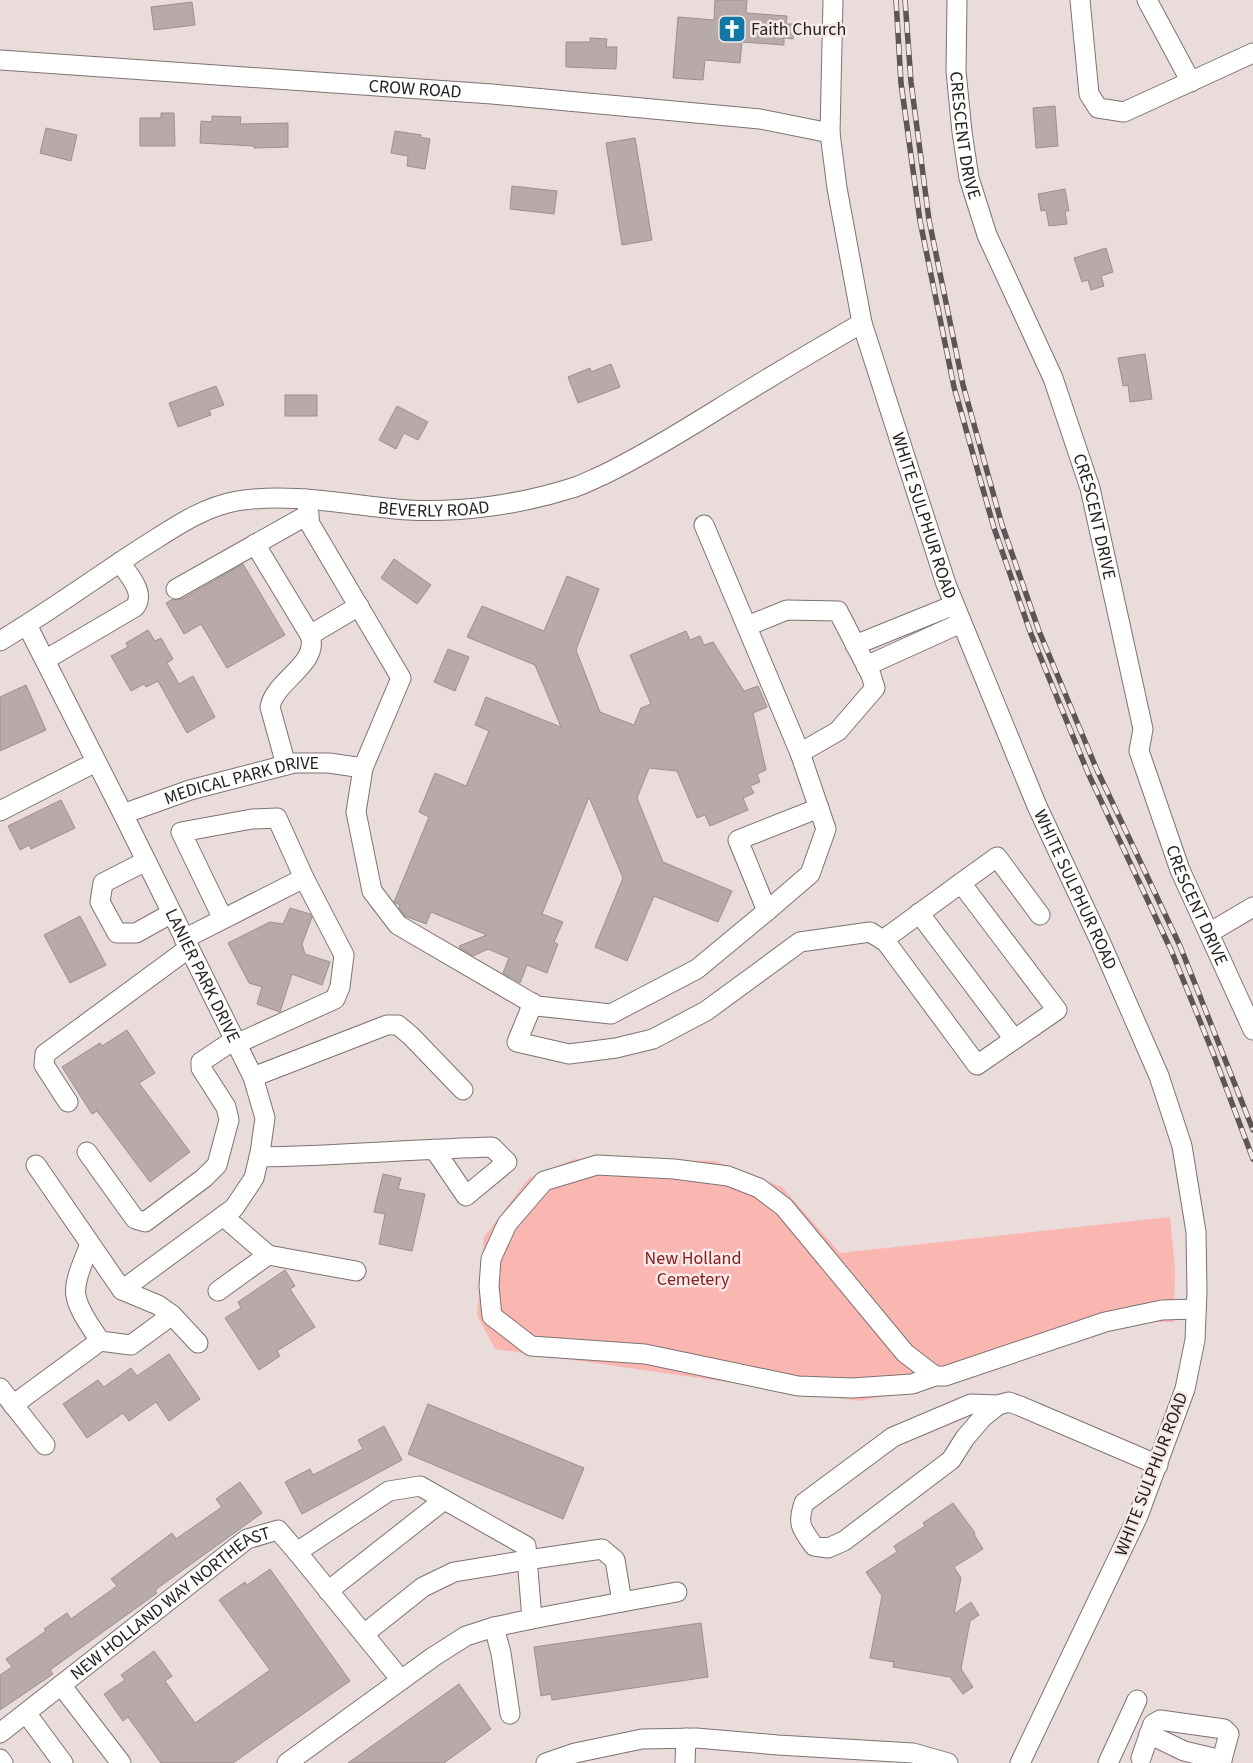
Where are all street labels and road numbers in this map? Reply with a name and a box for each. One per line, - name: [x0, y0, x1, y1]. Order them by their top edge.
- street label: CRESCENT DRIVE: [943, 70, 987, 203]
- street label: CROW ROAD: [368, 74, 462, 105]
- street label: WHITE SULPHUR ROAD: [885, 429, 963, 603]
- street label: CRESCENT DRIVE: [1066, 450, 1122, 582]
- street label: BEVERLY ROAD: [377, 494, 491, 524]
- street label: MEDICAL PARK DRIVE: [161, 751, 319, 811]
- street label: WHITE SULPHUR ROAD: [1027, 806, 1123, 974]
- street label: CRESCENT DRIVE: [1159, 842, 1234, 970]
- street label: LANIER PARK DRIVE: [159, 904, 246, 1047]
- street label: WHITE SULPHUR ROAD: [1109, 1389, 1194, 1560]
- street label: NEW HOLLAND WAY NORTHEAST: [65, 1521, 274, 1686]

